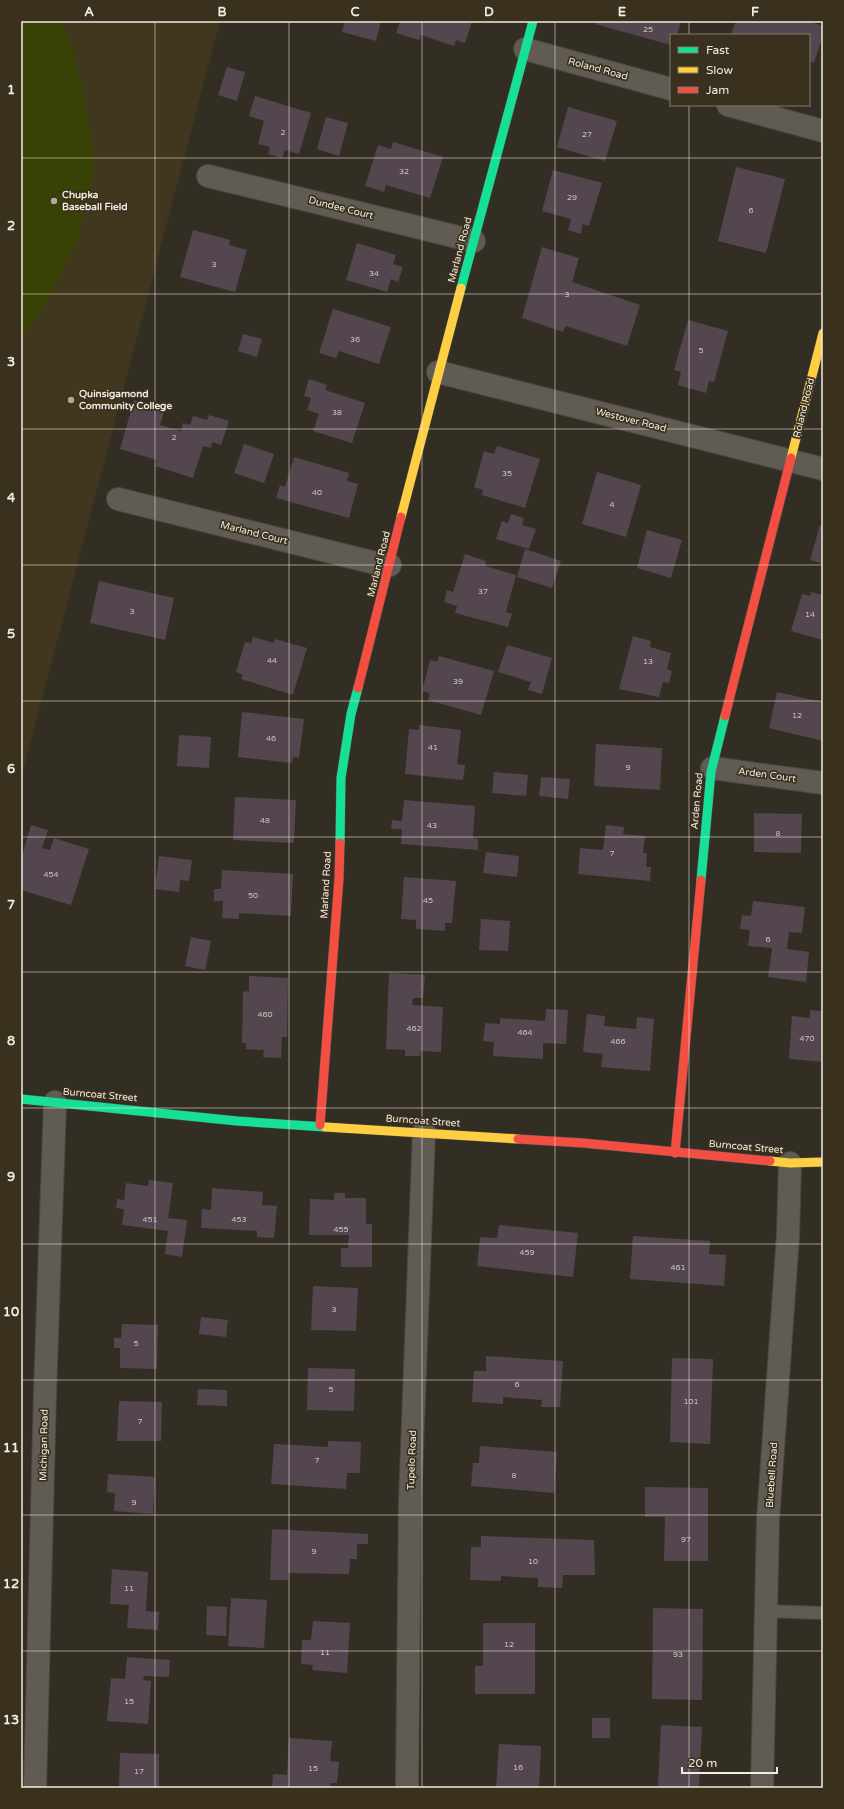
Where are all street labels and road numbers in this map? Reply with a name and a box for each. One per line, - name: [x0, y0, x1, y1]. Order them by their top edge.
- street label: Roland Road: [567, 55, 629, 83]
- street label: Dundee Court: [307, 194, 375, 222]
- street label: Marland Road: [445, 216, 475, 284]
- street label: Roland Road: [791, 377, 817, 439]
- street label: Westover Road: [594, 405, 668, 435]
- street label: Marland Court: [219, 519, 289, 547]
- street label: Marland Road: [365, 530, 393, 598]
- street label: Arden Court: [737, 765, 797, 785]
- street label: Arden Road: [689, 772, 705, 830]
- street label: Marland Road: [318, 851, 334, 919]
- street label: Burncoat Street: [62, 1086, 138, 1104]
- street label: Burncoat Street: [385, 1112, 461, 1130]
- street label: Burncoat Street: [708, 1138, 784, 1156]
- street label: Michigan Road: [37, 1409, 51, 1481]
- street label: Tupelo Road: [405, 1430, 419, 1490]
- street label: Bluebell Road: [764, 1442, 780, 1508]

